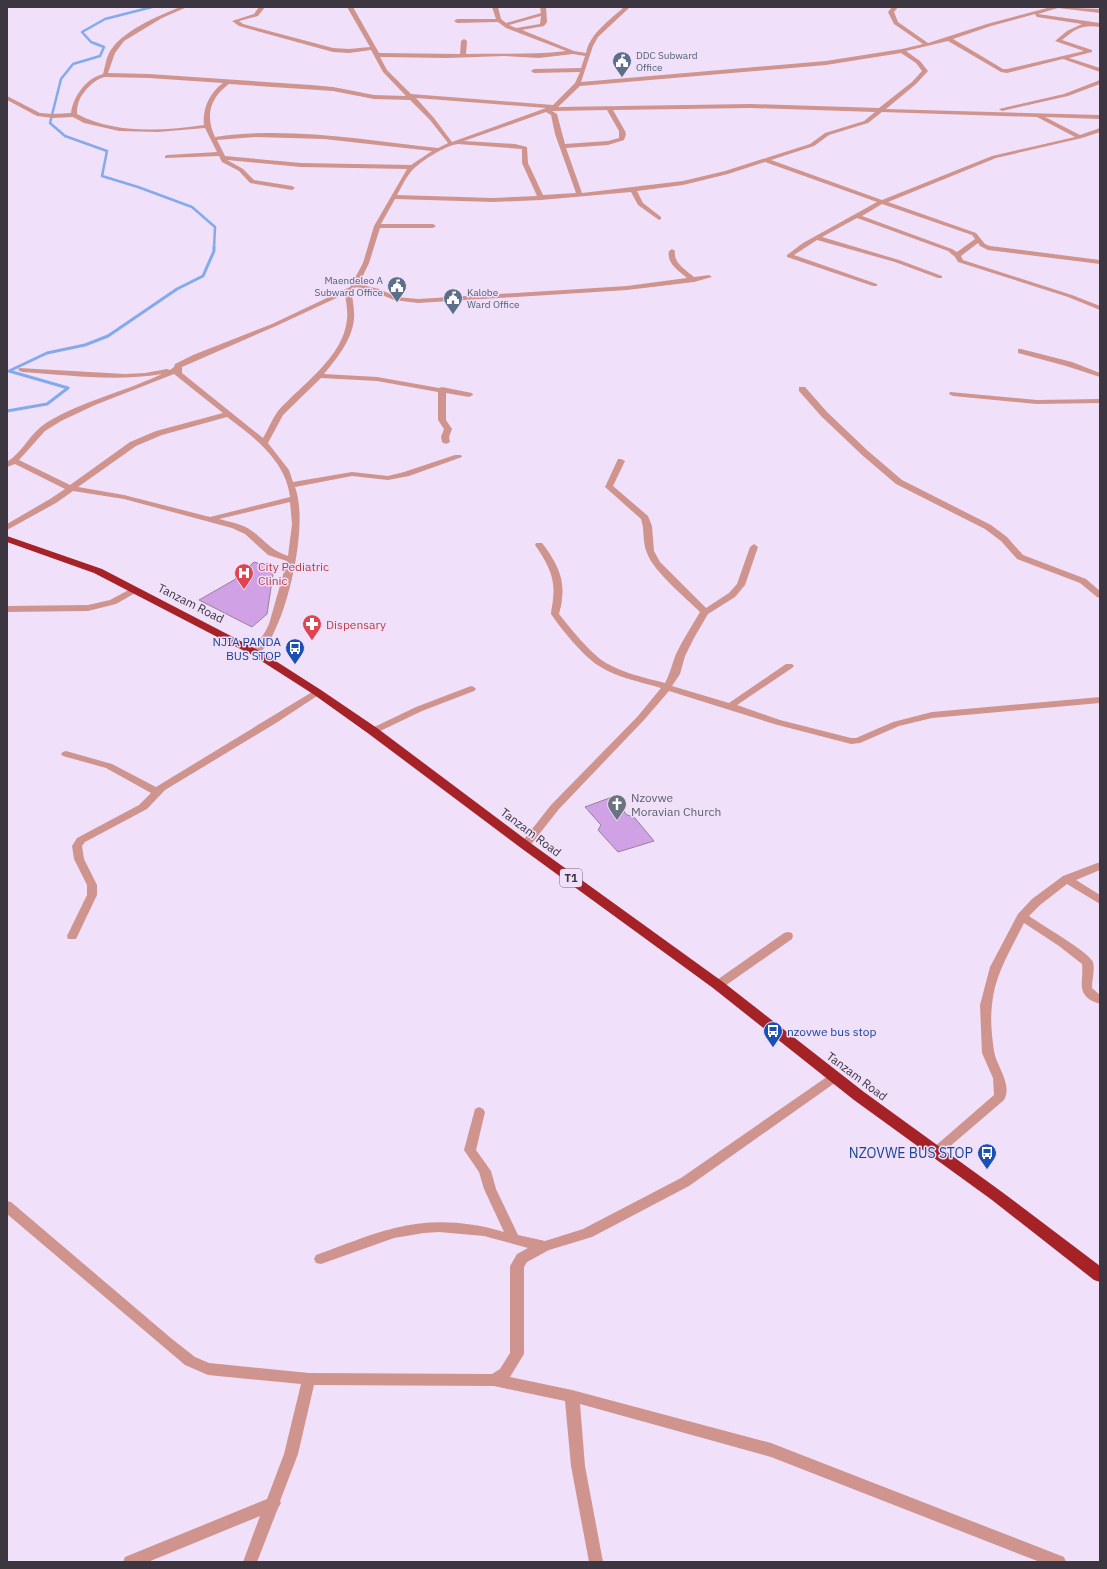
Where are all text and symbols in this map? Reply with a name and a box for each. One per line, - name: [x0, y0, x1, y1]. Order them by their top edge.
- place label: DDC Subward Office: [636, 49, 698, 74]
- public building icon: DDC Subward Office: [611, 50, 633, 78]
- place label: Maendeleo A Subward Office: [315, 274, 384, 299]
- public building icon: Maendeleo A Subward Office: [386, 275, 408, 303]
- place label: Kalobe Ward Office: [467, 286, 520, 311]
- public building icon: Kalobe Ward Office: [442, 287, 464, 315]
- place label: City Pediatric Clinic: [258, 559, 329, 588]
- hospital icon: City Pediatric Clinic: [233, 562, 255, 590]
- street label: Tanzam Road: [155, 580, 227, 626]
- pharmacy icon: Dispensary: [301, 613, 323, 641]
- place label: Dispensary: [326, 617, 386, 632]
- place label: NJIA PANDA BUS STOP: [213, 634, 281, 663]
- bus stop icon: NJIA PANDA BUS STOP: [284, 637, 306, 665]
- place label: Nzovwe Moravian Church: [631, 790, 721, 819]
- church icon: Nzovwe Moravian Church: [606, 793, 628, 821]
- street label: Tanzam Road: [498, 804, 564, 860]
- road number: T1: [560, 869, 582, 887]
- bus stop icon: nzovwe bus stop: [762, 1020, 784, 1048]
- place label: nzovwe bus stop: [787, 1024, 876, 1039]
- street label: Tanzam Road: [824, 1048, 890, 1104]
- bus stop icon: NZOVWE BUS STOP: [976, 1142, 998, 1170]
- place label: NZOVWE BUS STOP: [849, 1144, 973, 1162]

